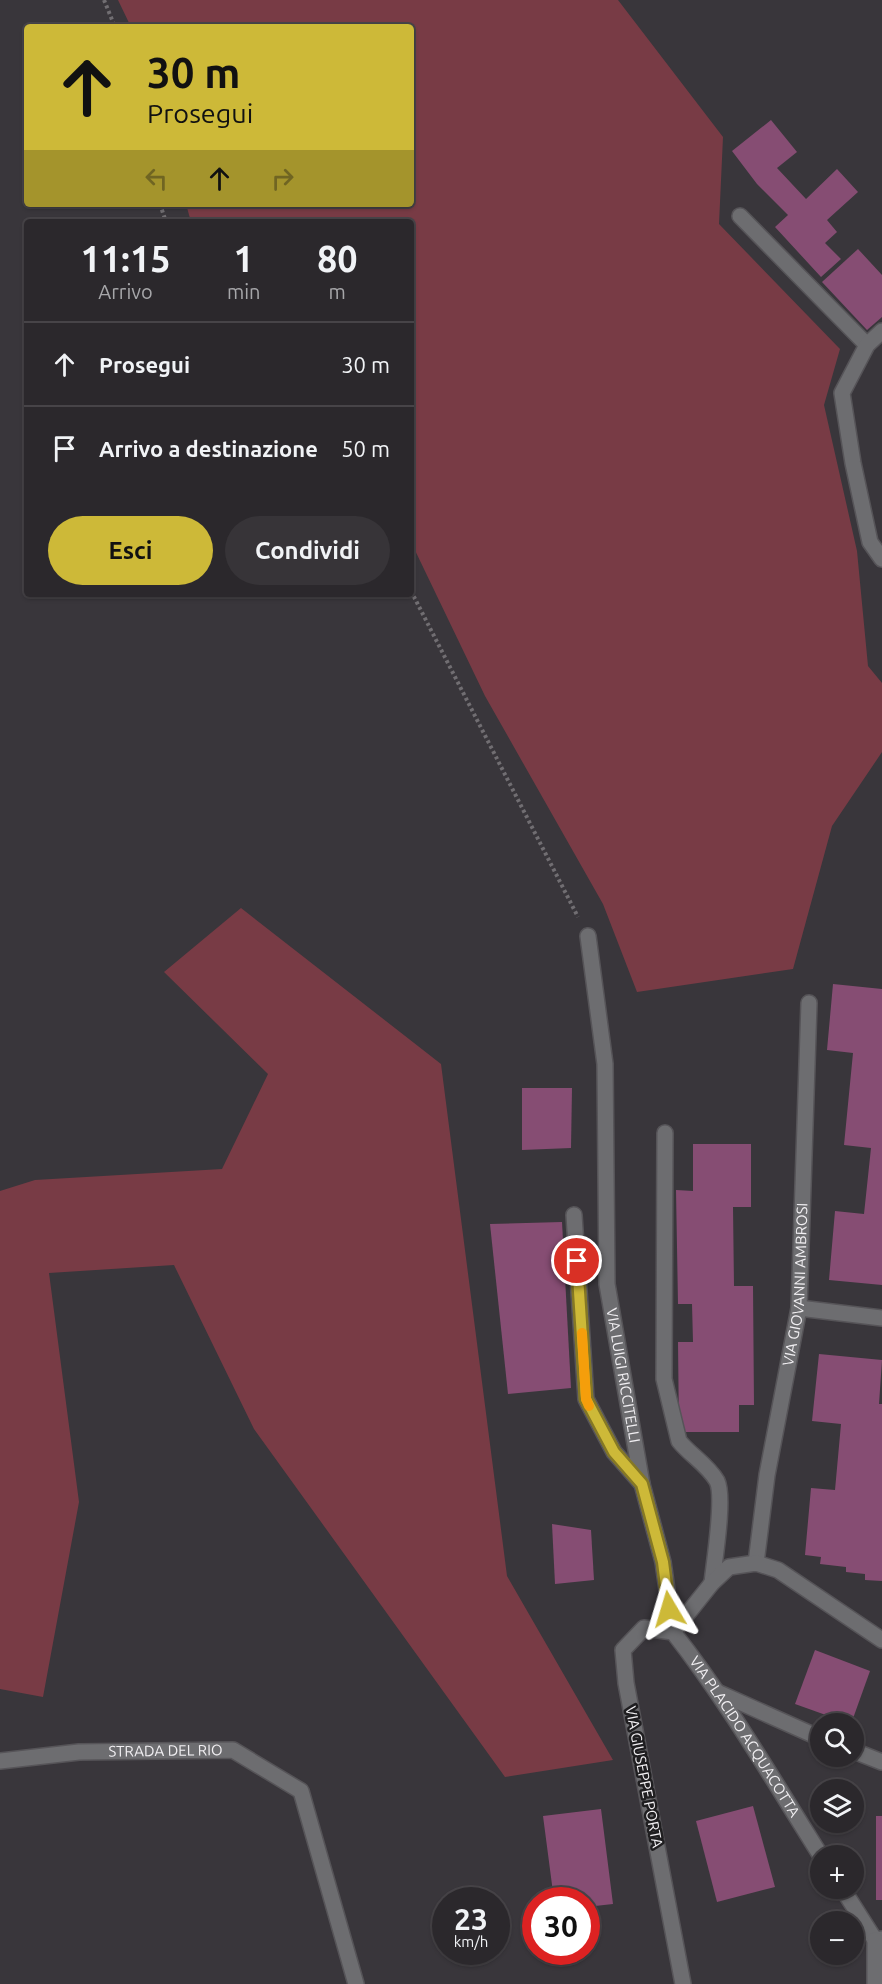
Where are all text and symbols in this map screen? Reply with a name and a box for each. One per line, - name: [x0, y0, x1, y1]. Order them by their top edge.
- icon: ahead: [48, 48, 126, 126]
- text: 30 m: [147, 49, 241, 96]
- text: Prosegui: [147, 98, 253, 128]
- icon: left: [140, 162, 173, 195]
- icon: ahead: [203, 162, 236, 195]
- icon: right: [266, 162, 299, 195]
- text: 11:15: [80, 238, 171, 279]
- text: 1: [234, 238, 254, 279]
- text: 80: [317, 238, 358, 279]
- text: Arrivo: [98, 280, 153, 303]
- text: min: [227, 280, 261, 303]
- text: m: [329, 280, 346, 303]
- icon: ahead: [48, 348, 81, 381]
- text: Prosegui: [99, 352, 190, 377]
- text: 30 m: [341, 352, 390, 377]
- icon: arrive: [48, 432, 81, 465]
- text: Arrivo a destinazione: [99, 436, 318, 461]
- text: 50 m: [341, 436, 390, 461]
- button: Esci: [48, 516, 213, 585]
- button: Condividi: [225, 516, 390, 585]
- street label: VIA GIOVANNI AMBROSI: [779, 1202, 810, 1367]
- pin: [551, 1235, 602, 1286]
- icon: arrive: [560, 1244, 593, 1277]
- street label: VIA LUIGI RICCITELLI: [603, 1307, 644, 1444]
- position arrow: [637, 1577, 701, 1641]
- street label: VIA PLACIDO ACQUACOTTA: [686, 1653, 804, 1820]
- street label: VIA GIUSEPPE PORTA: [622, 1705, 667, 1849]
- map controls: [810, 1713, 864, 1965]
- button: search: [810, 1713, 864, 1767]
- street label: STRADA DEL RIO: [108, 1741, 223, 1760]
- button: layers: [810, 1779, 864, 1833]
- button: +: [810, 1845, 864, 1899]
- speed limit sign: 30: [522, 1887, 600, 1965]
- text: 23: [454, 1902, 488, 1936]
- button: −: [810, 1911, 864, 1965]
- text: km/h: [454, 1933, 488, 1950]

